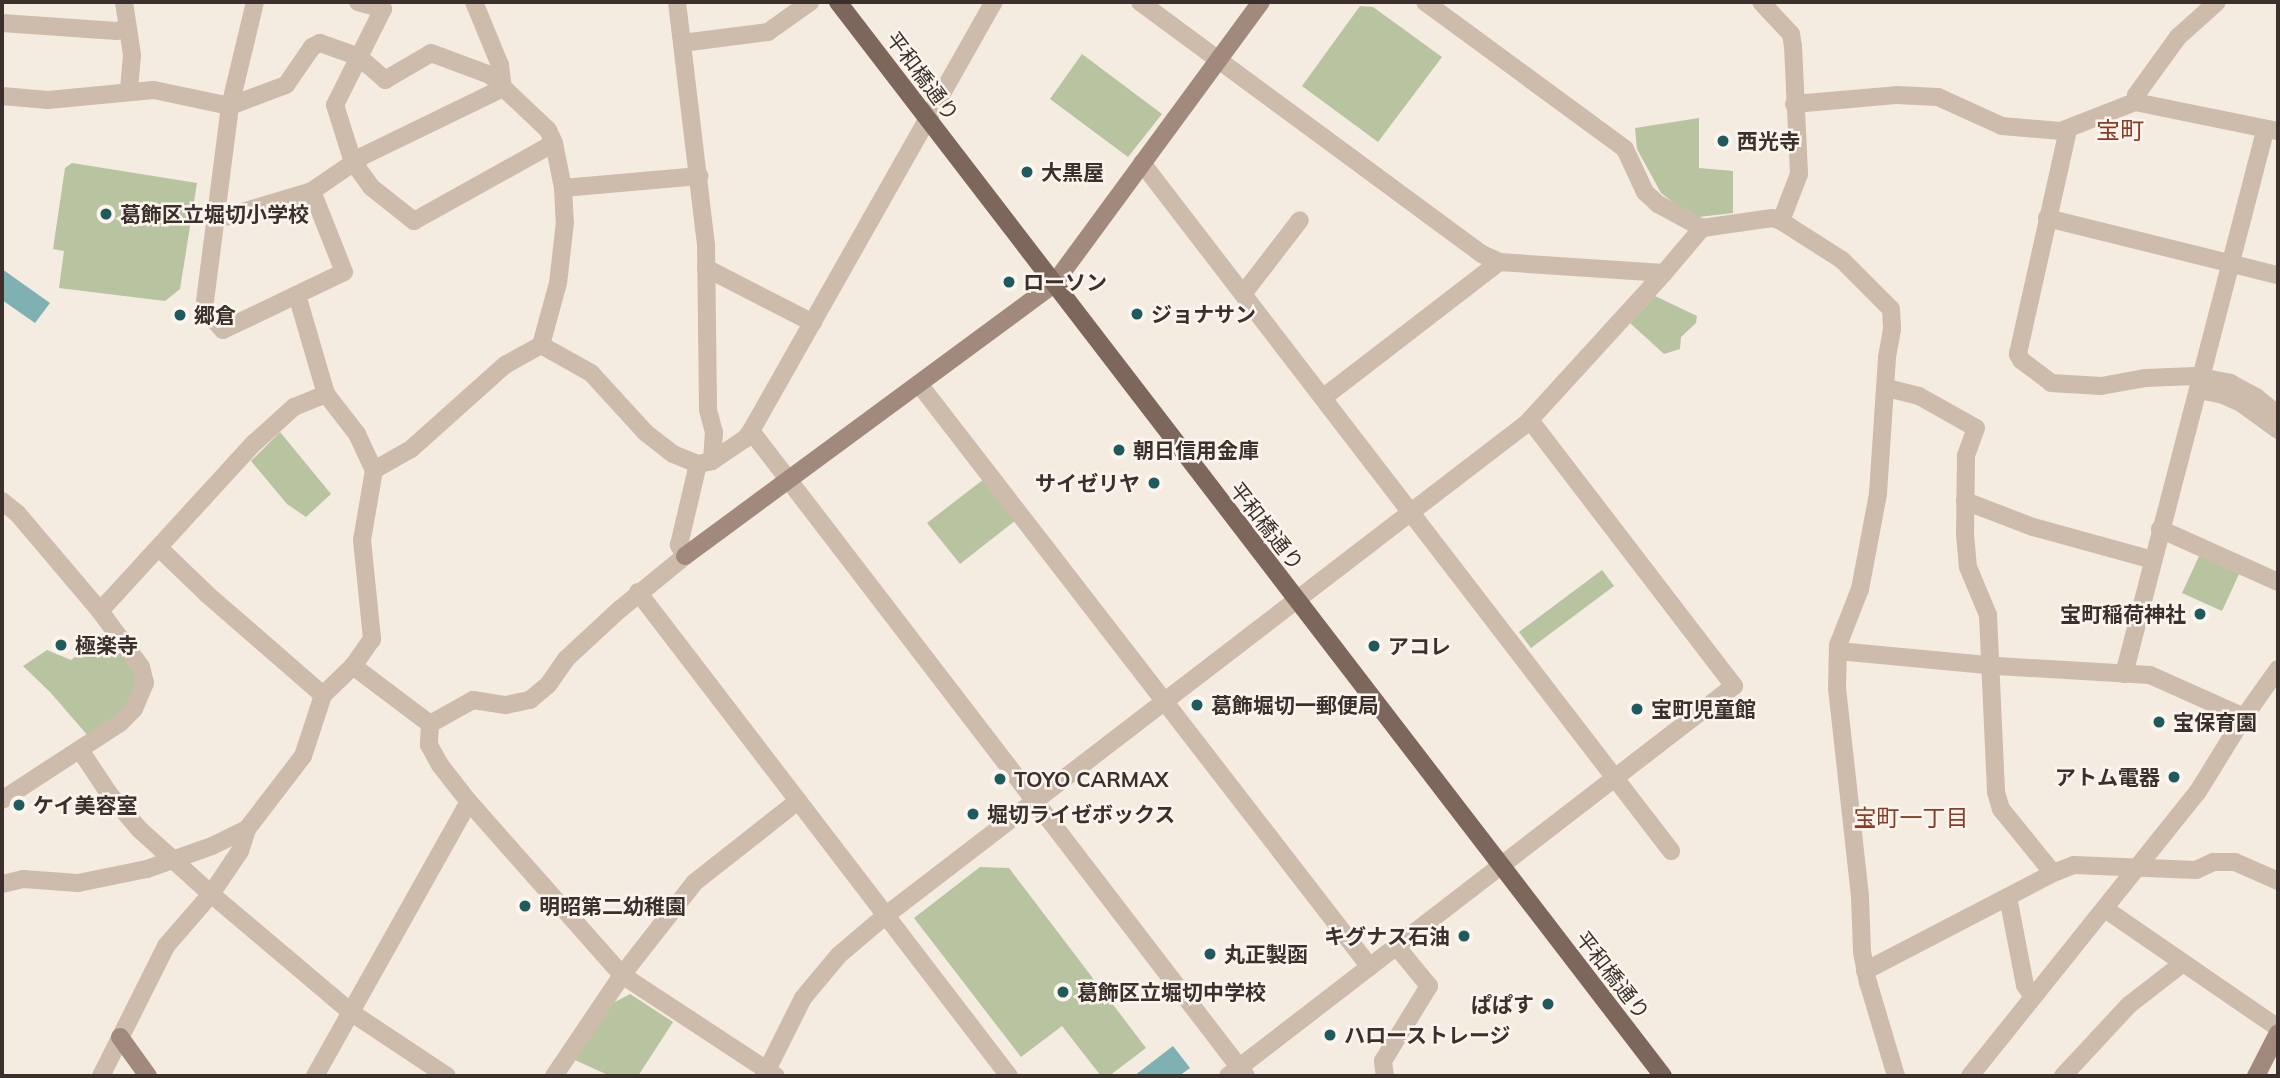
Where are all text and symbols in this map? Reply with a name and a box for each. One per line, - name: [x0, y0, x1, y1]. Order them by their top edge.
- street label: 平和橋通り: [881, 26, 965, 126]
- district label: 宝町: [2096, 117, 2144, 145]
- place label: 西光寺: [1737, 128, 1800, 154]
- marker: 西光寺: [1715, 133, 1731, 149]
- place label: 大黒屋: [1041, 159, 1104, 185]
- marker: 大黒屋: [1019, 164, 1035, 180]
- place label: 葛飾区立堀切小学校: [120, 201, 309, 227]
- marker: 葛飾区立堀切小学校: [98, 206, 114, 222]
- place label: ローソン: [1023, 269, 1107, 295]
- marker: ローソン: [1001, 274, 1017, 290]
- place label: ジョナサン: [1151, 301, 1256, 327]
- place label: 郷倉: [194, 302, 236, 328]
- marker: ジョナサン: [1129, 306, 1145, 322]
- marker: 郷倉: [172, 307, 188, 323]
- place label: 朝日信用金庫: [1133, 437, 1259, 463]
- marker: 朝日信用金庫: [1111, 442, 1127, 458]
- place label: サイゼリヤ: [1035, 470, 1140, 496]
- marker: サイゼリヤ: [1146, 475, 1162, 491]
- street label: 平和橋通り: [1225, 477, 1309, 575]
- place label: 宝町稲荷神社: [2060, 601, 2186, 627]
- marker: 宝町稲荷神社: [2192, 606, 2208, 622]
- place label: 極楽寺: [75, 632, 138, 658]
- place label: アコレ: [1388, 633, 1451, 659]
- marker: 極楽寺: [53, 637, 69, 653]
- marker: アコレ: [1366, 638, 1382, 654]
- place label: 葛飾堀切一郵便局: [1211, 692, 1379, 718]
- place label: 宝町児童館: [1651, 696, 1756, 722]
- marker: 葛飾堀切一郵便局: [1189, 697, 1205, 713]
- marker: 宝町児童館: [1629, 701, 1645, 717]
- place label: 宝保育園: [2173, 709, 2257, 735]
- marker: 宝保育園: [2151, 714, 2167, 730]
- place label: アトム電器: [2055, 764, 2160, 790]
- place label: TOYO CARMAX: [1014, 766, 1169, 792]
- marker: アトム電器: [2166, 769, 2182, 785]
- marker: TOYO CARMAX: [992, 771, 1008, 787]
- place label: ケイ美容室: [33, 792, 138, 818]
- marker: ケイ美容室: [11, 797, 27, 813]
- place label: 堀切ライゼボックス: [987, 801, 1176, 827]
- district label: 宝町一丁目: [1854, 804, 1968, 832]
- marker: 堀切ライゼボックス: [965, 806, 981, 822]
- place label: 明昭第二幼稚園: [539, 893, 686, 919]
- marker: 明昭第二幼稚園: [517, 898, 533, 914]
- place label: キグナス石油: [1324, 923, 1450, 949]
- street label: 平和橋通り: [1571, 926, 1655, 1024]
- marker: キグナス石油: [1456, 928, 1472, 944]
- place label: 丸正製函: [1224, 941, 1308, 967]
- marker: 丸正製函: [1202, 946, 1218, 962]
- place label: 葛飾区立堀切中学校: [1077, 979, 1266, 1005]
- marker: 葛飾区立堀切中学校: [1055, 984, 1071, 1000]
- place label: ぱぱす: [1471, 991, 1534, 1017]
- marker: ぱぱす: [1540, 996, 1556, 1012]
- place label: ハローストレージ: [1344, 1022, 1512, 1048]
- marker: ハローストレージ: [1322, 1027, 1338, 1043]

